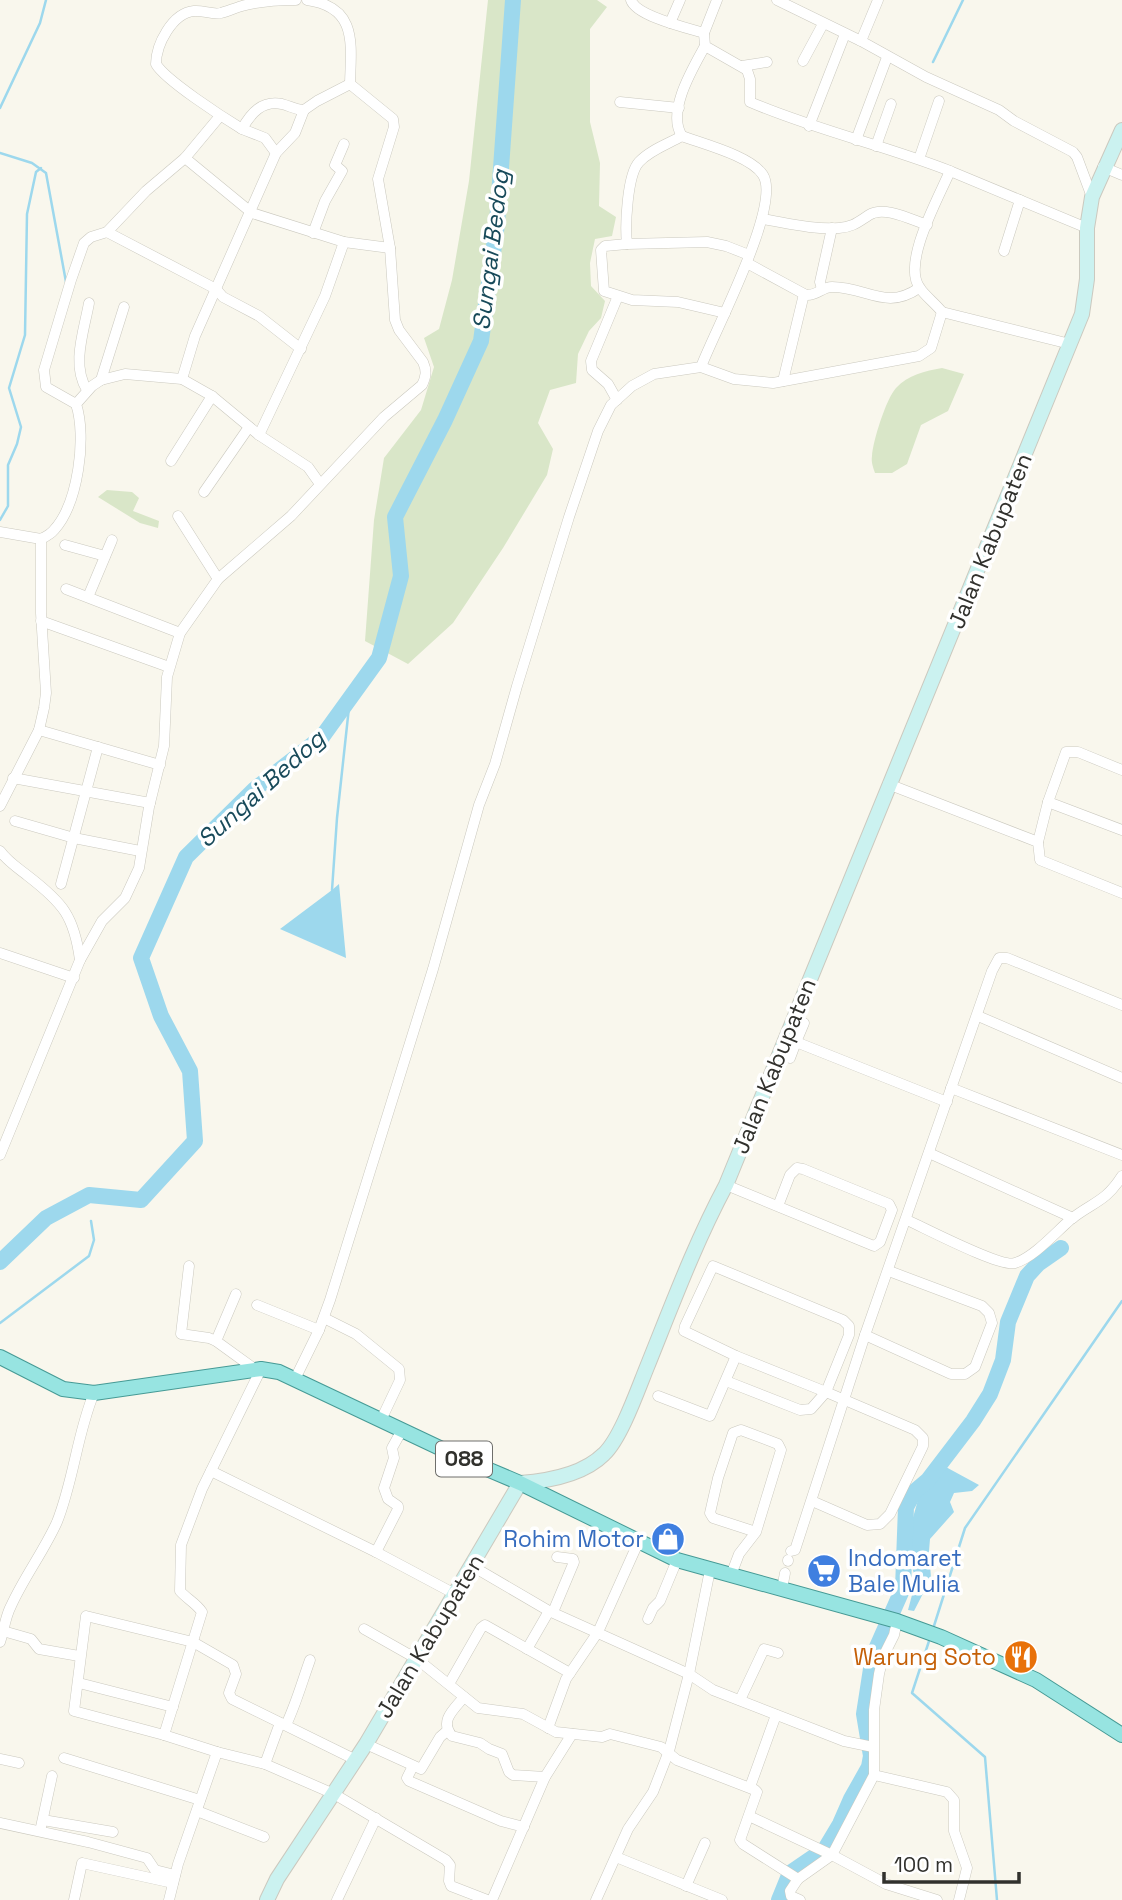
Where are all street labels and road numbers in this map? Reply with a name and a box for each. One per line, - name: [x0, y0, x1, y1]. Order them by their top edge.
- street label: Jalan Kabupaten: [941, 449, 1039, 633]
- street label: Jalan Kabupaten: [725, 974, 823, 1158]
- road number: 088: [436, 1442, 492, 1476]
- street label: Jalan Kabupaten: [369, 1548, 491, 1724]

